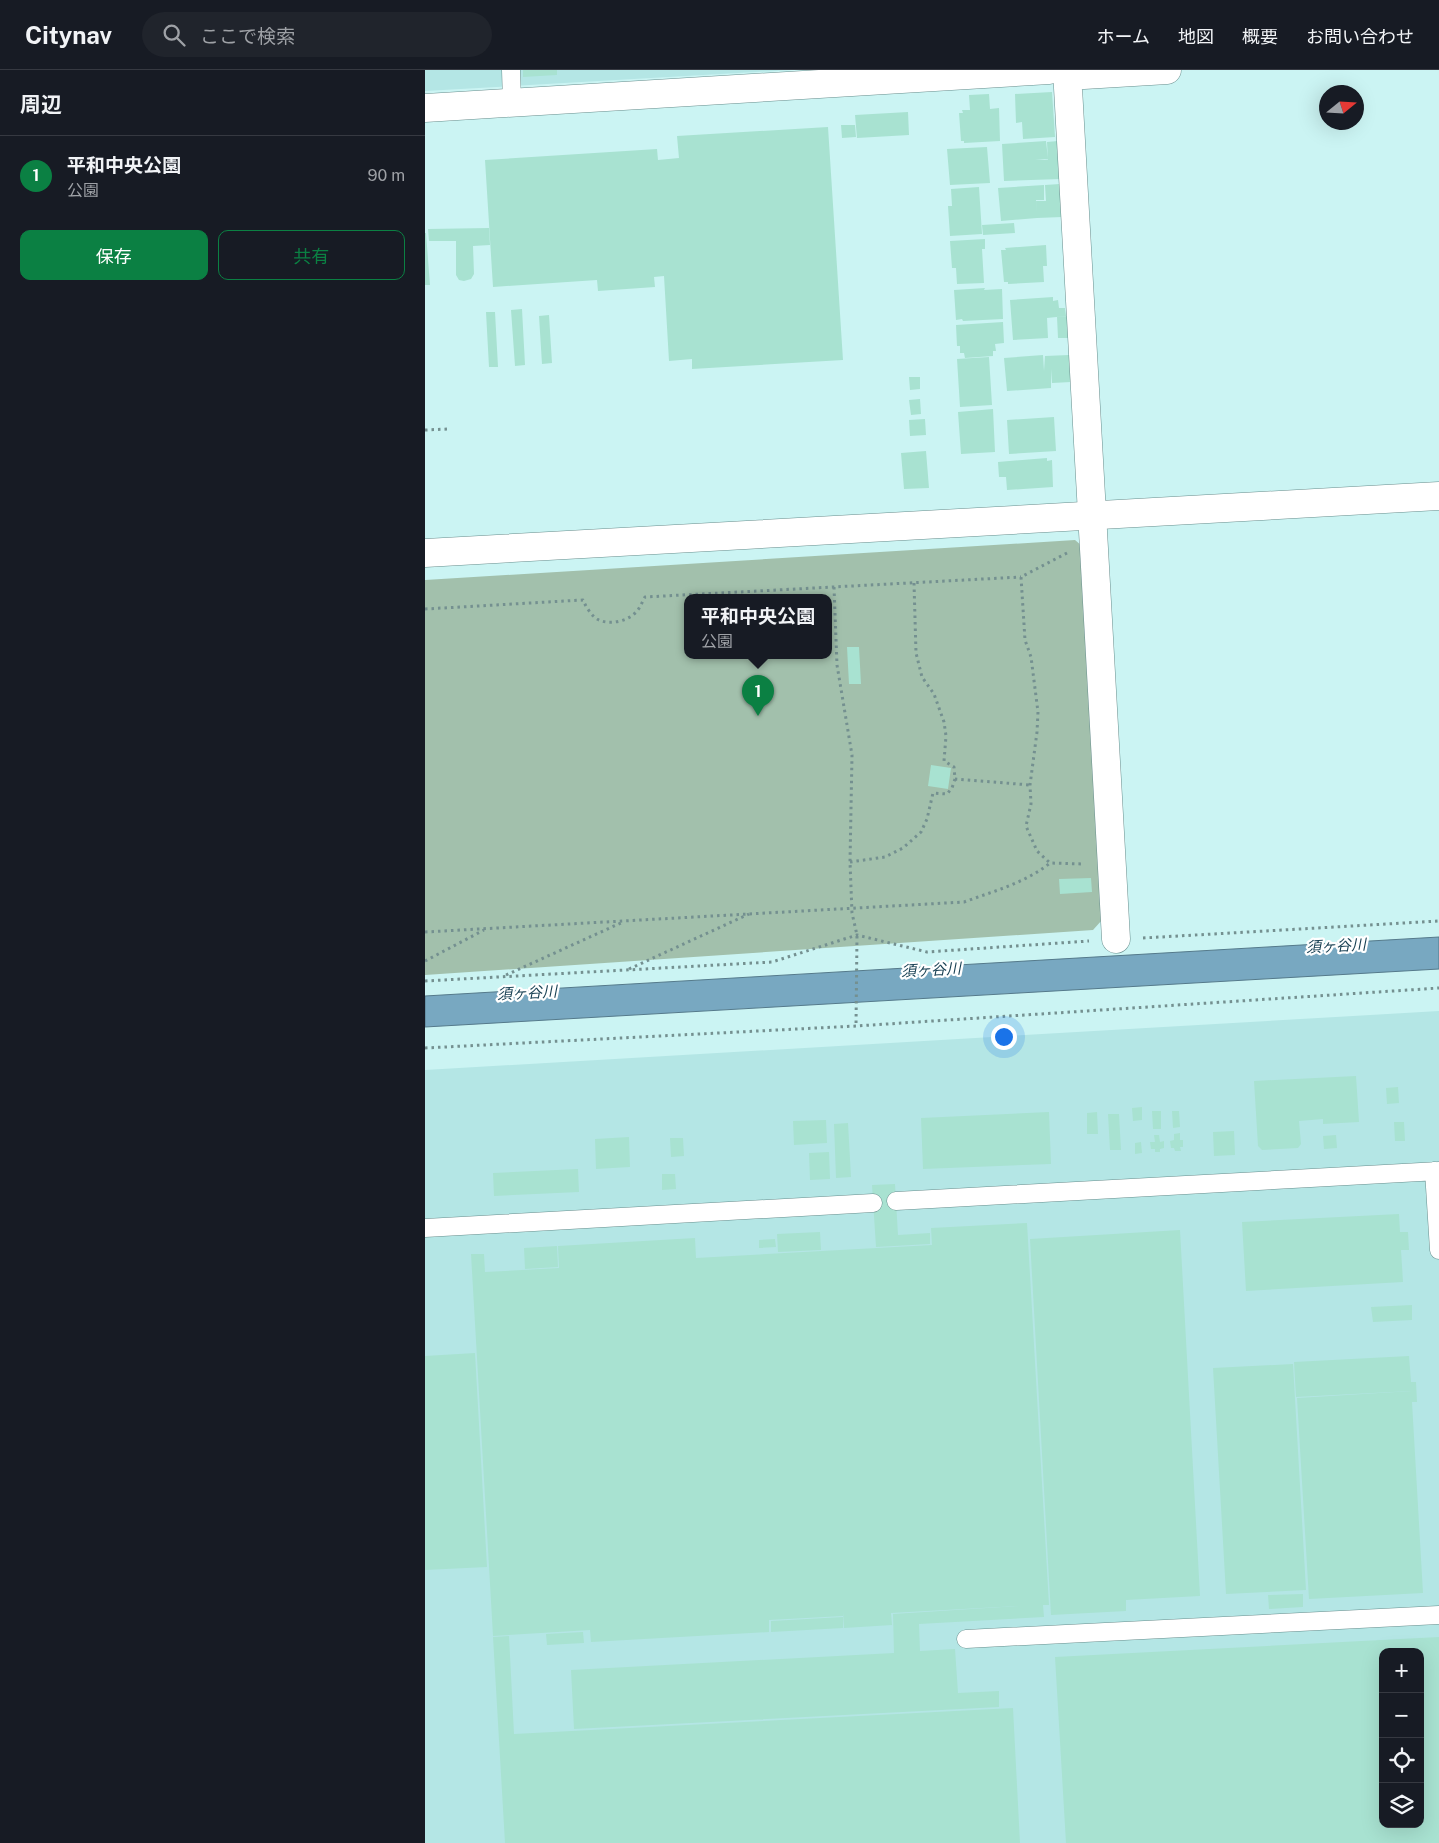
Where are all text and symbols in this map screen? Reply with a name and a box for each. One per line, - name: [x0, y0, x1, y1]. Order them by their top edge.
- search box: [142, 12, 492, 57]
- text: Citynav: [25, 21, 112, 49]
- icon: search: [160, 21, 188, 49]
- text: ここで検索: [200, 25, 295, 47]
- text: ホーム: [1097, 26, 1150, 47]
- text: 地図: [1178, 26, 1214, 47]
- text: 概要: [1242, 26, 1278, 47]
- text: お問い合わせ: [1306, 26, 1414, 47]
- north arrow: [1319, 85, 1364, 130]
- text: 周辺: [20, 92, 62, 117]
- text: 平和中央公園: [67, 154, 181, 176]
- text: 1: [33, 166, 39, 185]
- text: 90 m: [368, 166, 405, 185]
- text: 公園: [67, 181, 99, 200]
- button: 保存: [20, 230, 208, 280]
- button: 共有: [218, 230, 405, 280]
- popup: [684, 594, 832, 659]
- text: 平和中央公園: [701, 605, 815, 627]
- text: 公園: [701, 632, 733, 651]
- pin: 1: [742, 675, 774, 716]
- water label: 須ヶ谷川: [1306, 935, 1368, 956]
- water label: 須ヶ谷川: [901, 959, 963, 980]
- water label: 須ヶ谷川: [497, 982, 559, 1003]
- your location: [991, 1024, 1017, 1050]
- map controls: [1379, 1648, 1424, 1828]
- button: +: [1379, 1648, 1424, 1693]
- button: −: [1379, 1693, 1424, 1738]
- button: locate: [1379, 1738, 1424, 1783]
- button: layers: [1379, 1783, 1424, 1828]

